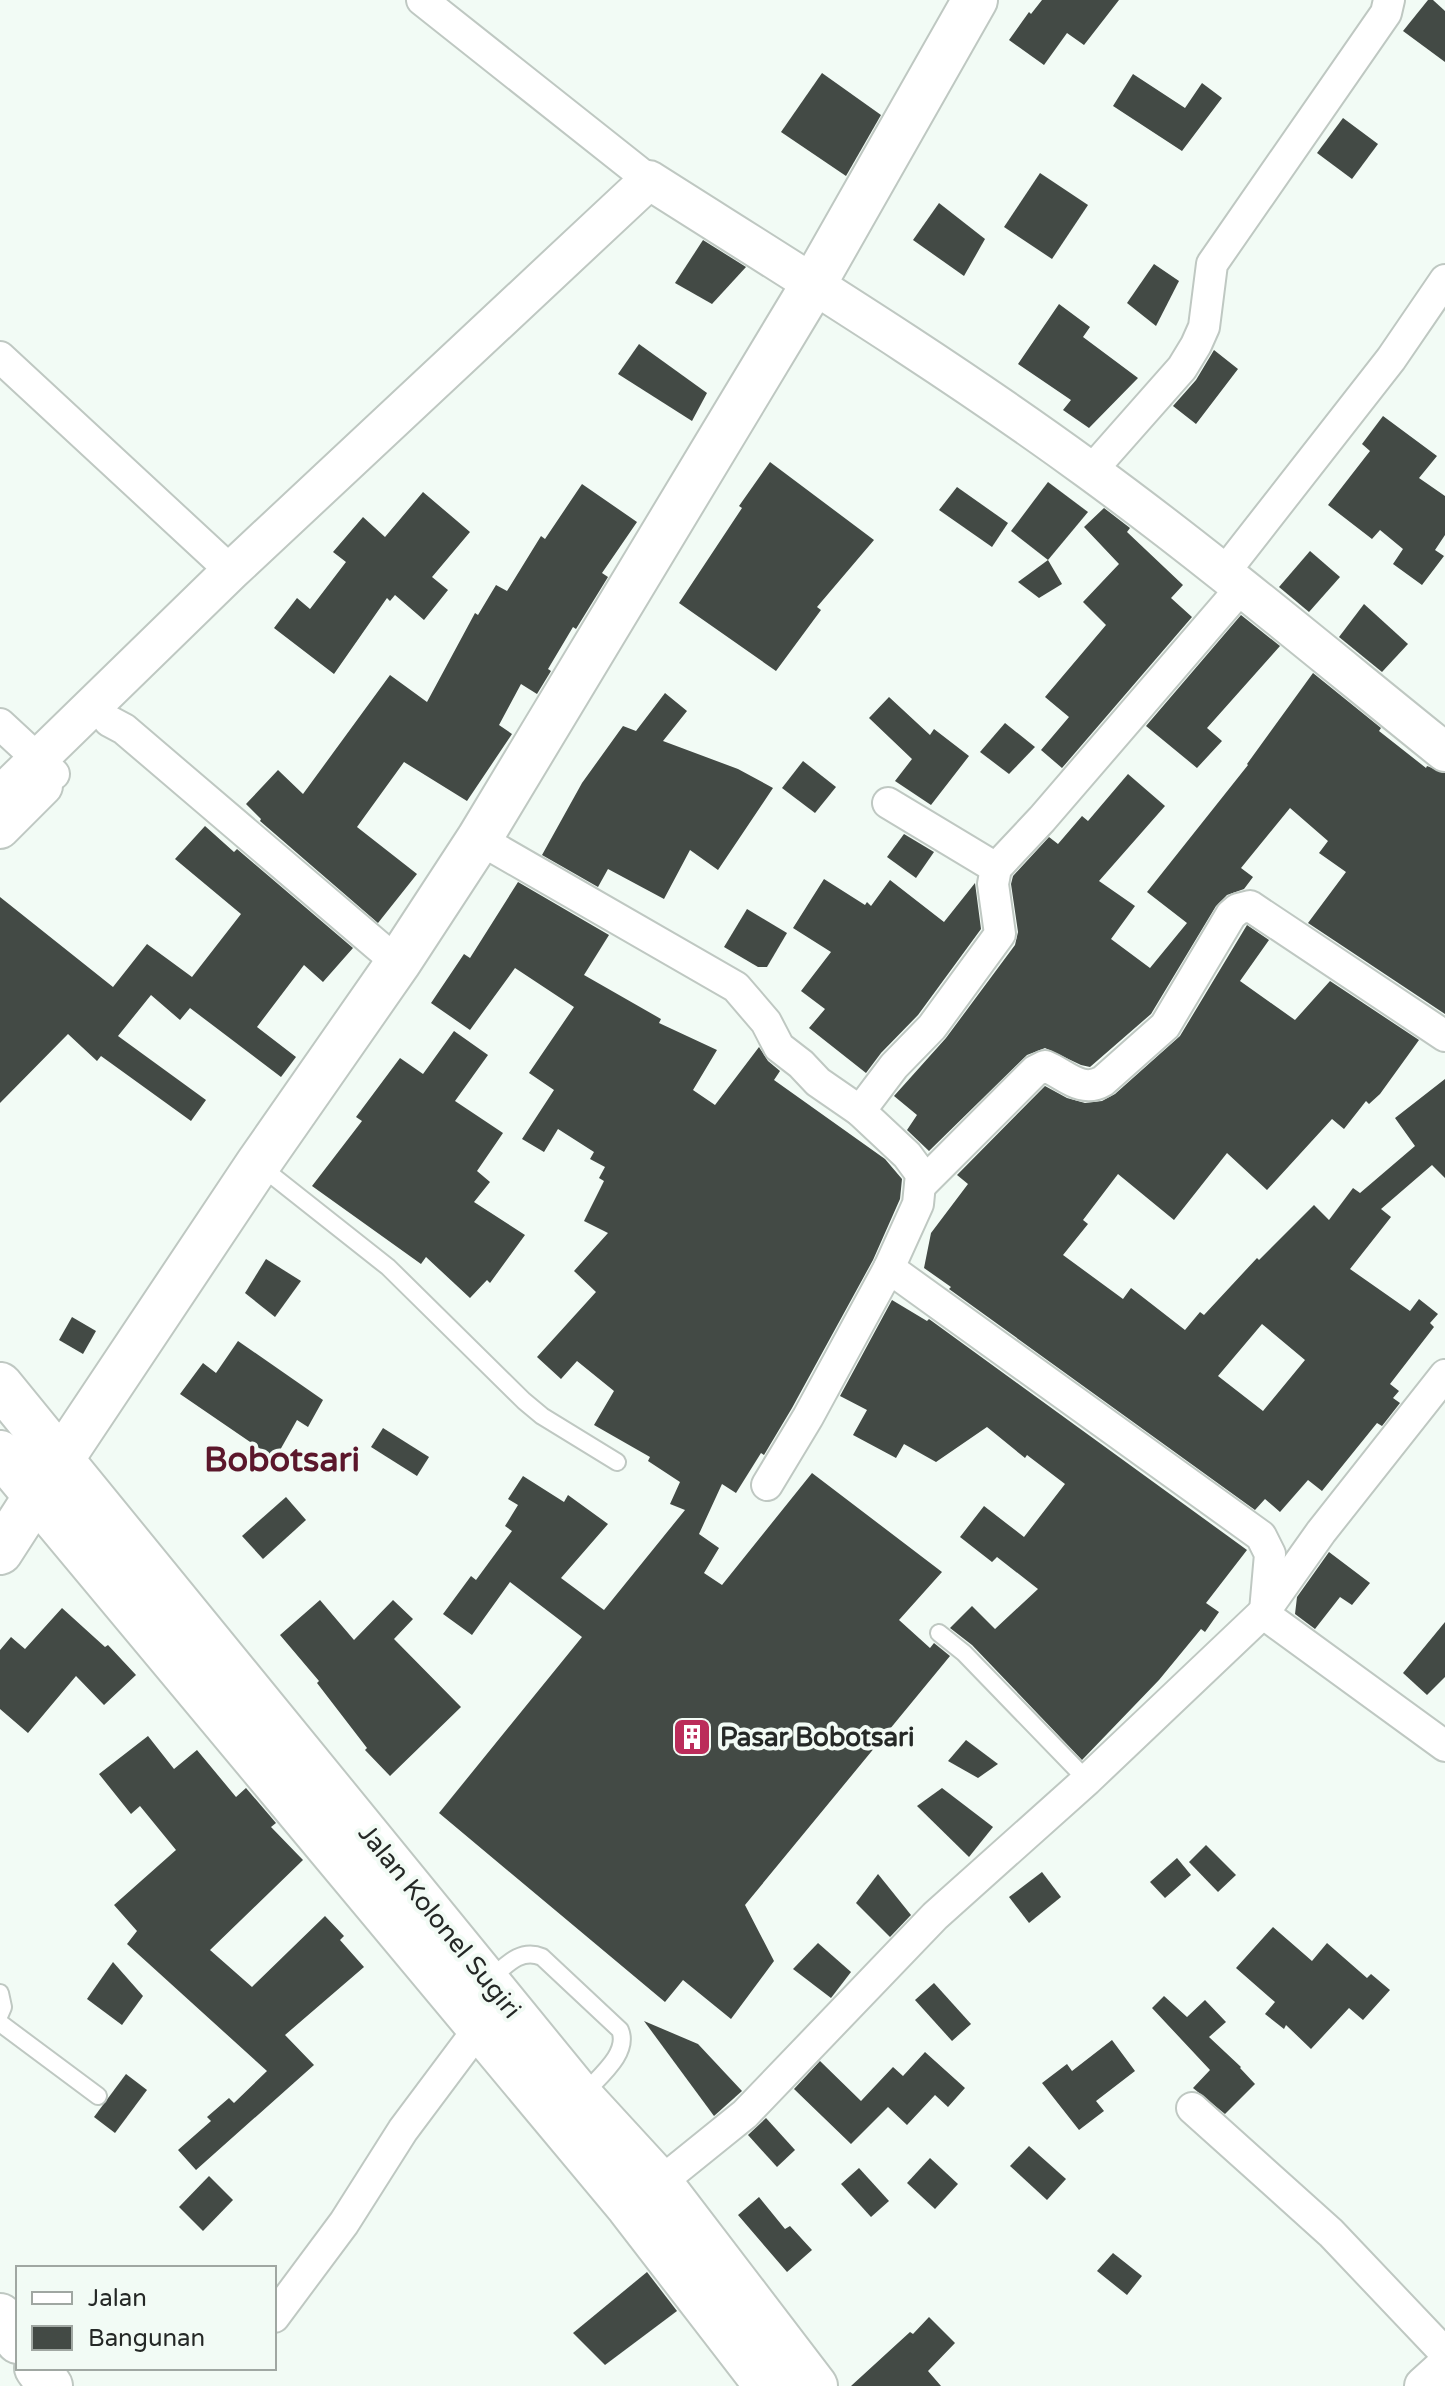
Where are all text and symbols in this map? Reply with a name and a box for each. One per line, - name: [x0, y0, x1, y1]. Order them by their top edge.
- district label: Bobotsari: [204, 1440, 360, 1481]
- building icon: Pasar Bobotsari: [671, 1716, 713, 1758]
- place label: Pasar Bobotsari: [720, 1722, 914, 1753]
- street label: Jalan Kolonel Sugiri: [352, 1818, 527, 2025]
- legend: [16, 2266, 276, 2370]
- text: Jalan: [88, 2284, 147, 2313]
- text: Bangunan: [88, 2324, 205, 2353]

